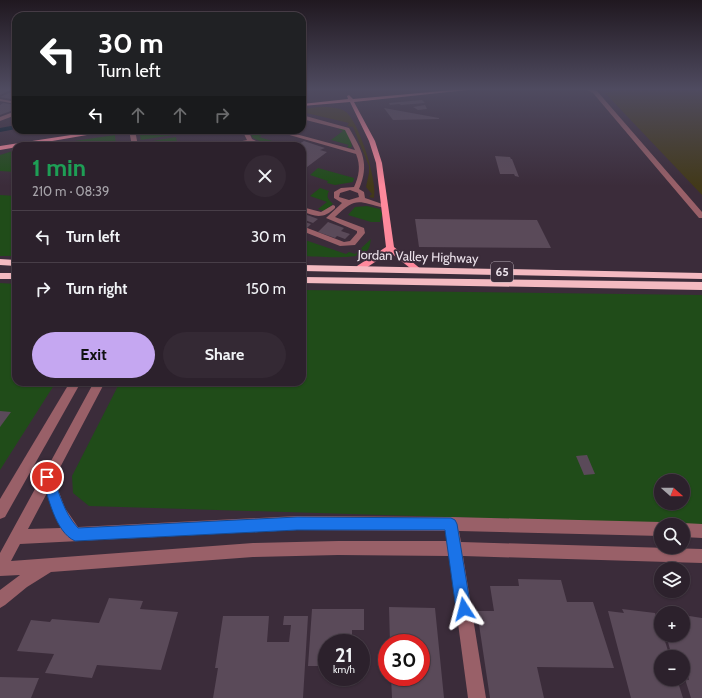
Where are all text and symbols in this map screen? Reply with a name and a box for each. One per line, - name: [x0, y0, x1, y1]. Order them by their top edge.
- text: 30 m: [98, 26, 164, 60]
- icon: left: [32, 28, 84, 80]
- text: Turn left: [98, 60, 161, 82]
- icon: left: [85, 104, 107, 126]
- icon: ahead: [127, 104, 149, 126]
- icon: ahead: [169, 104, 191, 126]
- icon: right: [211, 104, 233, 126]
- text: 1 min: [32, 153, 86, 182]
- button: close: [244, 155, 286, 197]
- text: 210 m · 08:39: [32, 183, 109, 199]
- icon: left: [32, 226, 54, 248]
- text: Turn left: [66, 228, 120, 246]
- text: 30 m: [251, 228, 286, 246]
- street label: Jordan Valley Highway: [356, 246, 479, 266]
- road number: 65: [491, 262, 513, 282]
- icon: right: [32, 278, 54, 300]
- text: Turn right: [66, 280, 127, 298]
- text: 150 m: [246, 280, 286, 298]
- button: Exit: [32, 332, 155, 378]
- button: Share: [163, 332, 286, 378]
- pin: [30, 460, 64, 494]
- icon: arrive: [36, 466, 58, 488]
- north arrow: [654, 474, 690, 510]
- map controls: [654, 474, 690, 686]
- button: search: [654, 518, 690, 554]
- button: layers: [654, 562, 690, 598]
- position arrow: [443, 588, 485, 630]
- button: +: [654, 606, 690, 642]
- speed limit sign: 30: [378, 634, 430, 686]
- text: 21: [335, 643, 353, 667]
- button: −: [654, 650, 690, 686]
- text: km/h: [333, 663, 355, 676]

